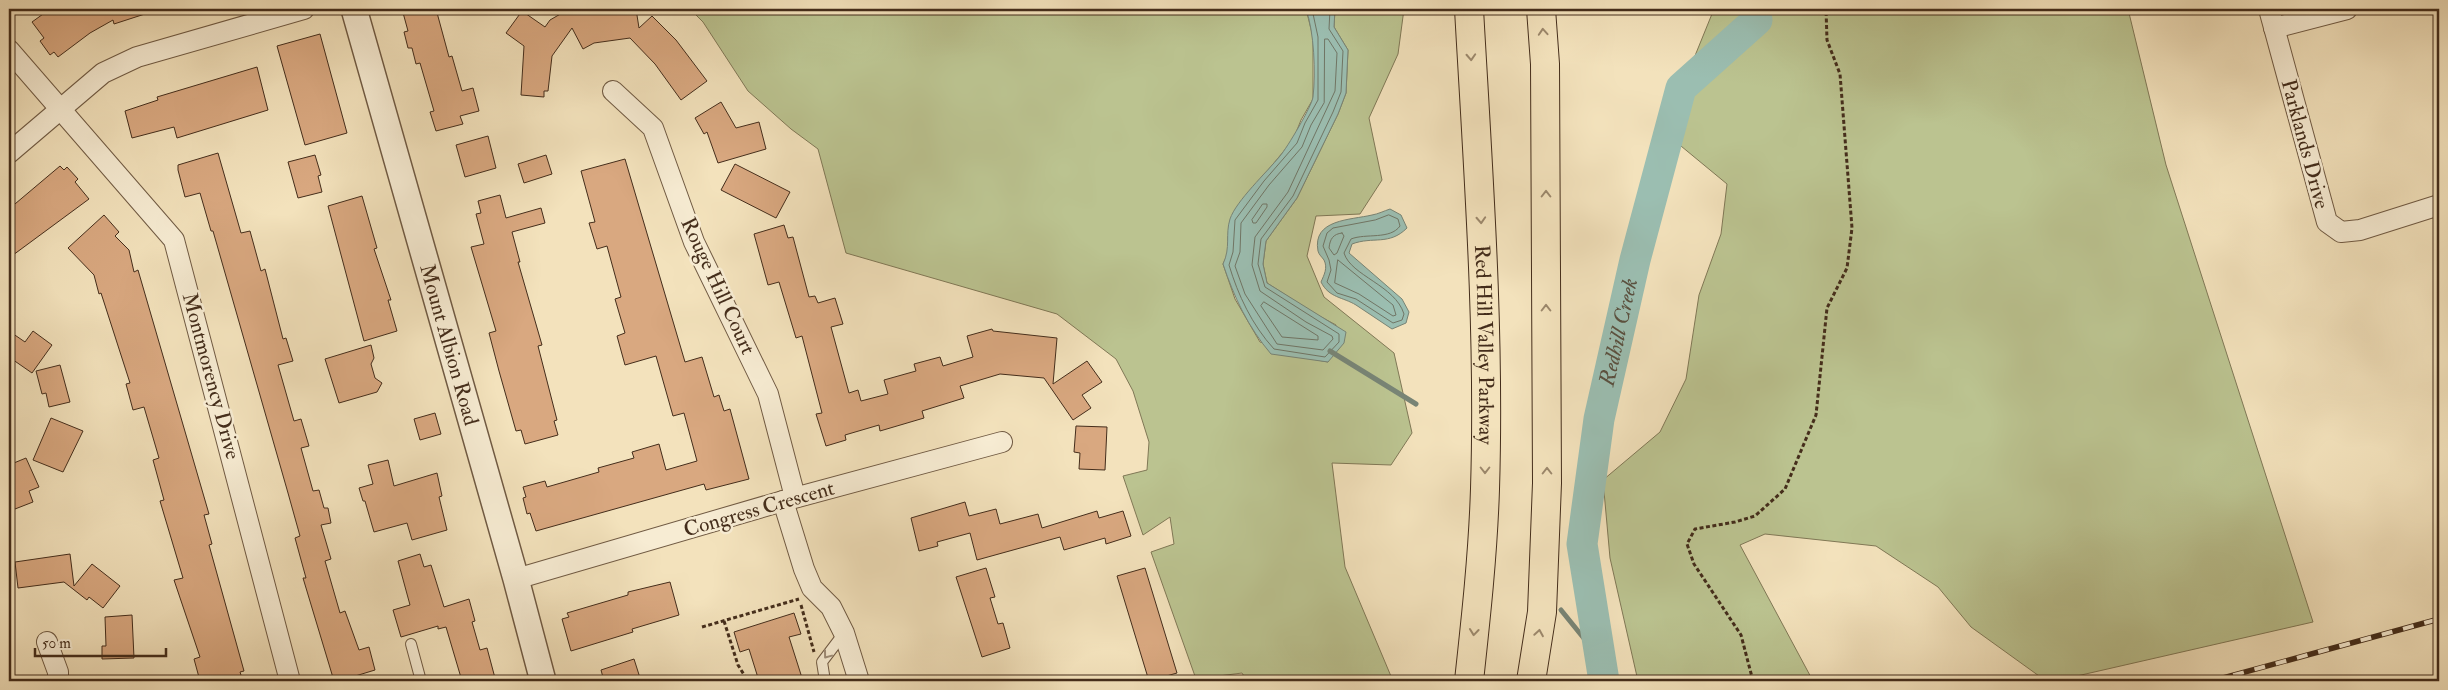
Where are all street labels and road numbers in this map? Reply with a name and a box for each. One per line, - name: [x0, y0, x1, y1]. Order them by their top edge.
- street label: Parklands Drive: [2275, 76, 2335, 212]
- street label: Rouge Hill Court: [674, 213, 762, 359]
- street label: Red Hill Valley Parkway: [1469, 244, 1500, 445]
- street label: Mount Albion Road: [414, 261, 485, 429]
- street label: Montmorency Drive: [176, 290, 246, 462]
- street label: Congress Crescent: [680, 475, 838, 543]

